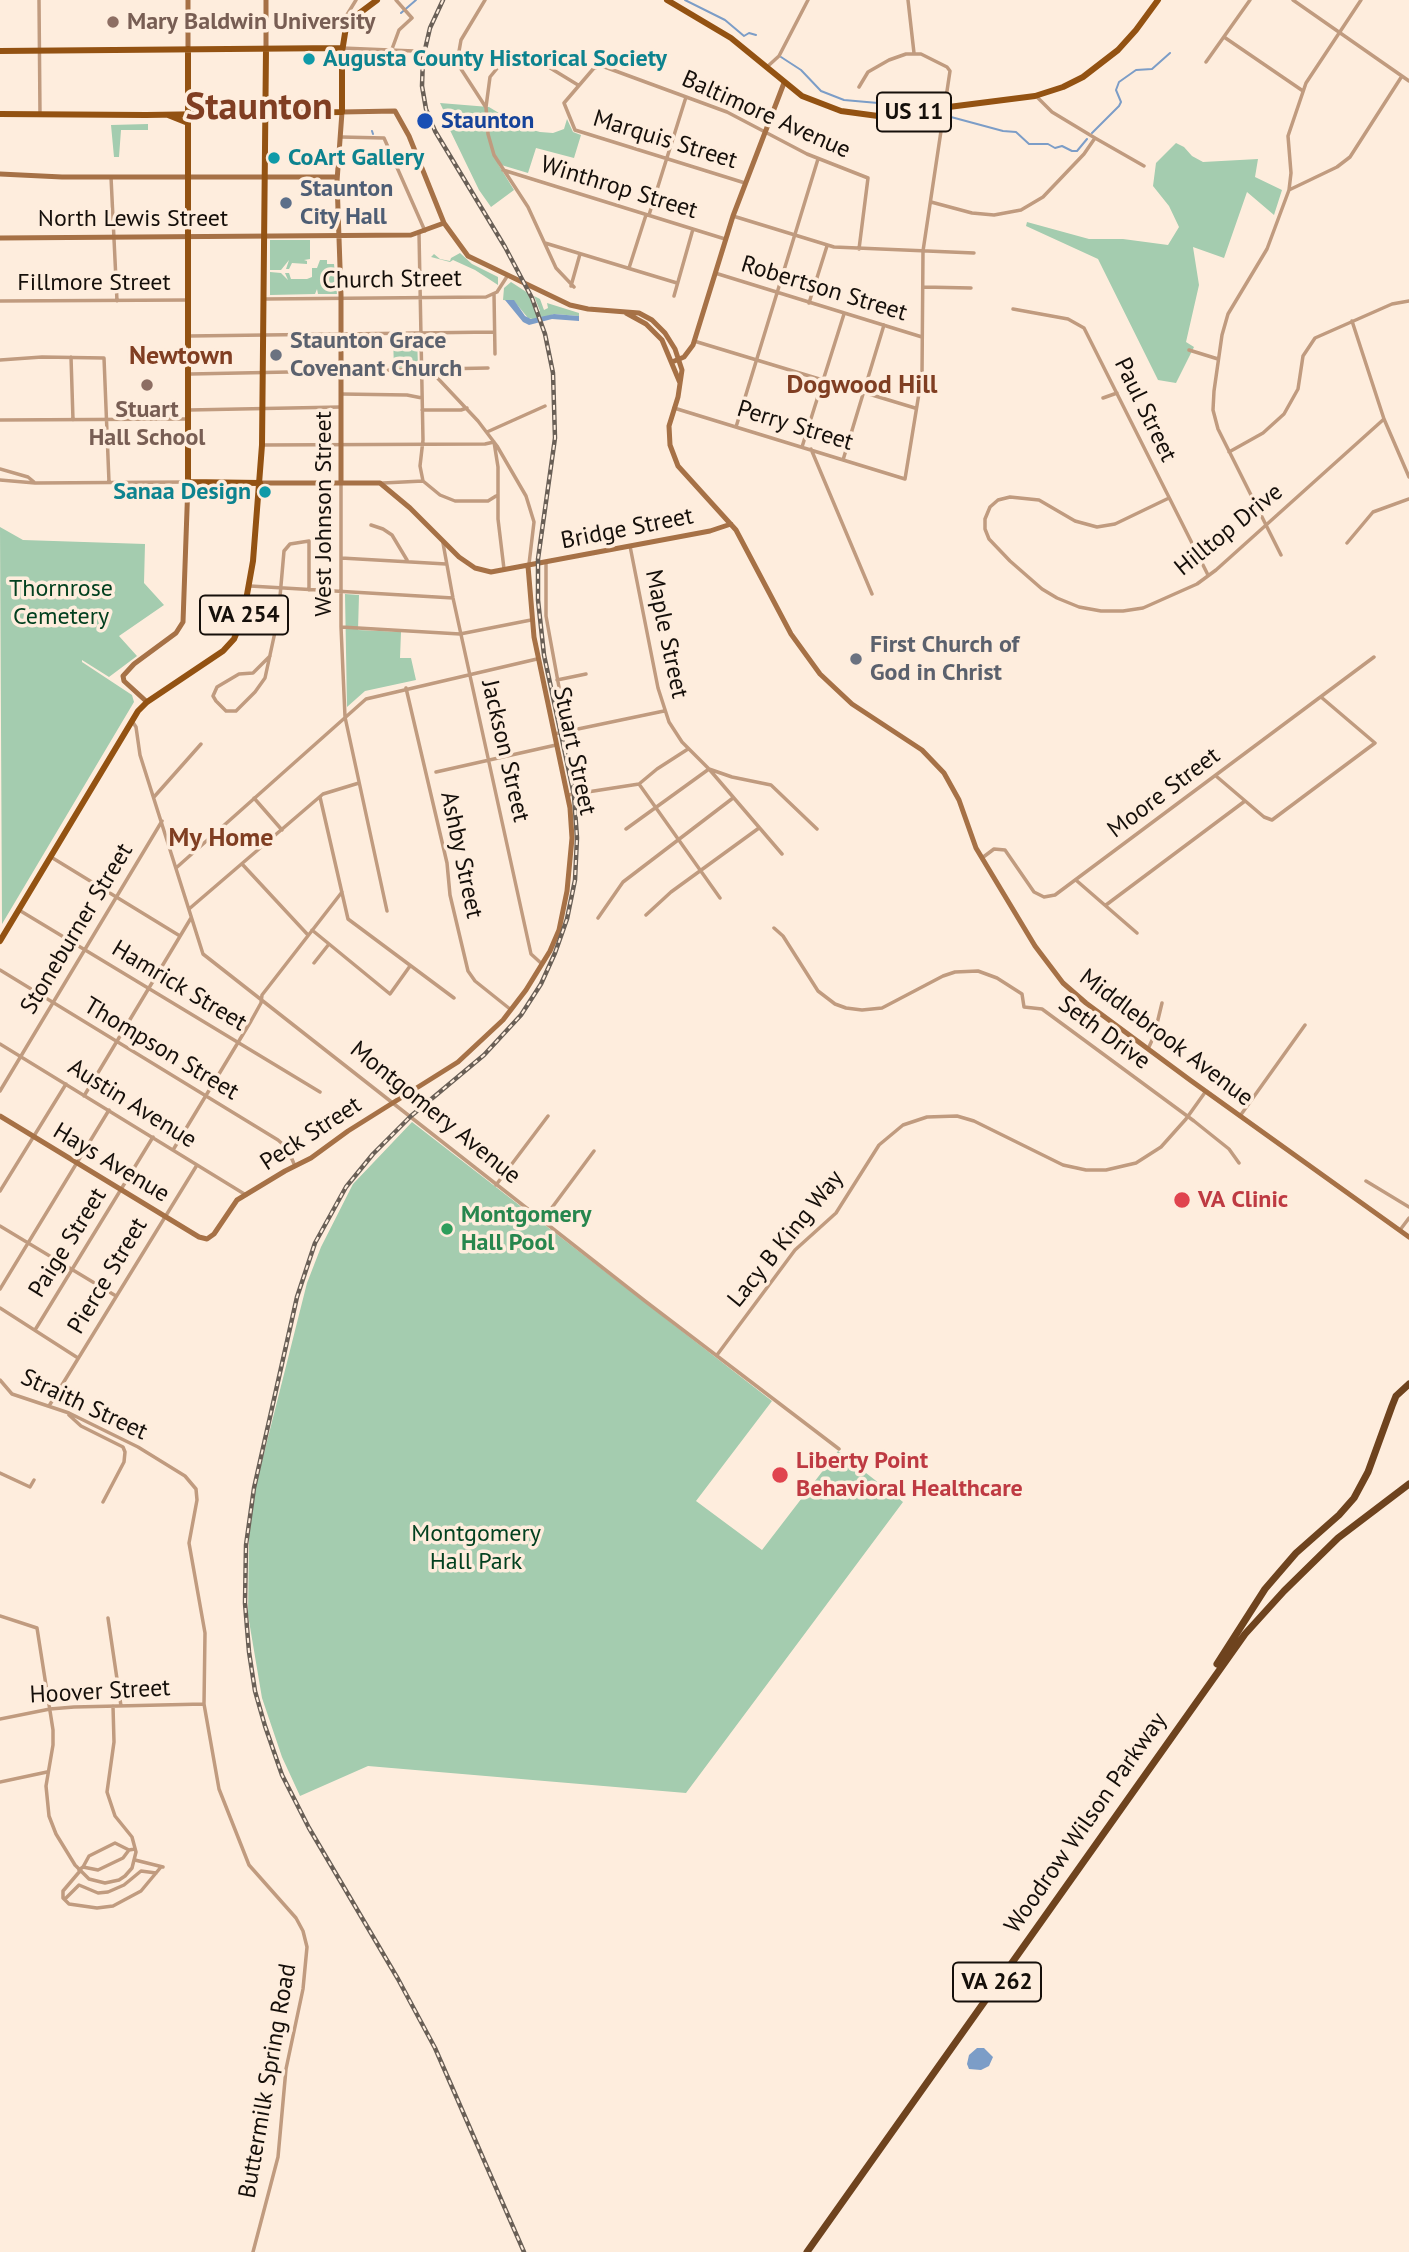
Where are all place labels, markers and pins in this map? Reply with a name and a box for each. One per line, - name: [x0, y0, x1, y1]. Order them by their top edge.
- place label: Mary Baldwin University: [127, 8, 375, 36]
- marker: Mary Baldwin University: [105, 14, 121, 30]
- place label: Augusta County Historical Society: [323, 45, 667, 73]
- marker: Augusta County Historical Society: [301, 51, 317, 67]
- place label: Staunton: [441, 107, 534, 135]
- marker: Staunton: [415, 111, 435, 131]
- place label: CoArt Gallery: [288, 144, 424, 172]
- marker: CoArt Gallery: [266, 150, 282, 166]
- place label: Staunton City Hall: [300, 175, 393, 231]
- marker: Staunton City Hall: [278, 195, 294, 211]
- place label: Staunton Grace Covenant Church: [290, 327, 462, 383]
- marker: Staunton Grace Covenant Church: [268, 347, 284, 363]
- marker: Stuart Hall School: [139, 377, 155, 393]
- place label: Stuart Hall School: [89, 396, 205, 452]
- place label: Sanaa Design: [113, 478, 251, 506]
- marker: Sanaa Design: [257, 484, 273, 500]
- place label: First Church of God in Christ: [870, 631, 1019, 687]
- marker: First Church of God in Christ: [848, 651, 864, 667]
- place label: VA Clinic: [1198, 1186, 1288, 1214]
- marker: VA Clinic: [1172, 1190, 1192, 1210]
- place label: Montgomery Hall Pool: [461, 1201, 592, 1257]
- marker: Montgomery Hall Pool: [439, 1221, 455, 1237]
- place label: Liberty Point Behavioral Healthcare: [796, 1447, 1023, 1503]
- marker: Liberty Point Behavioral Healthcare: [770, 1465, 790, 1485]

